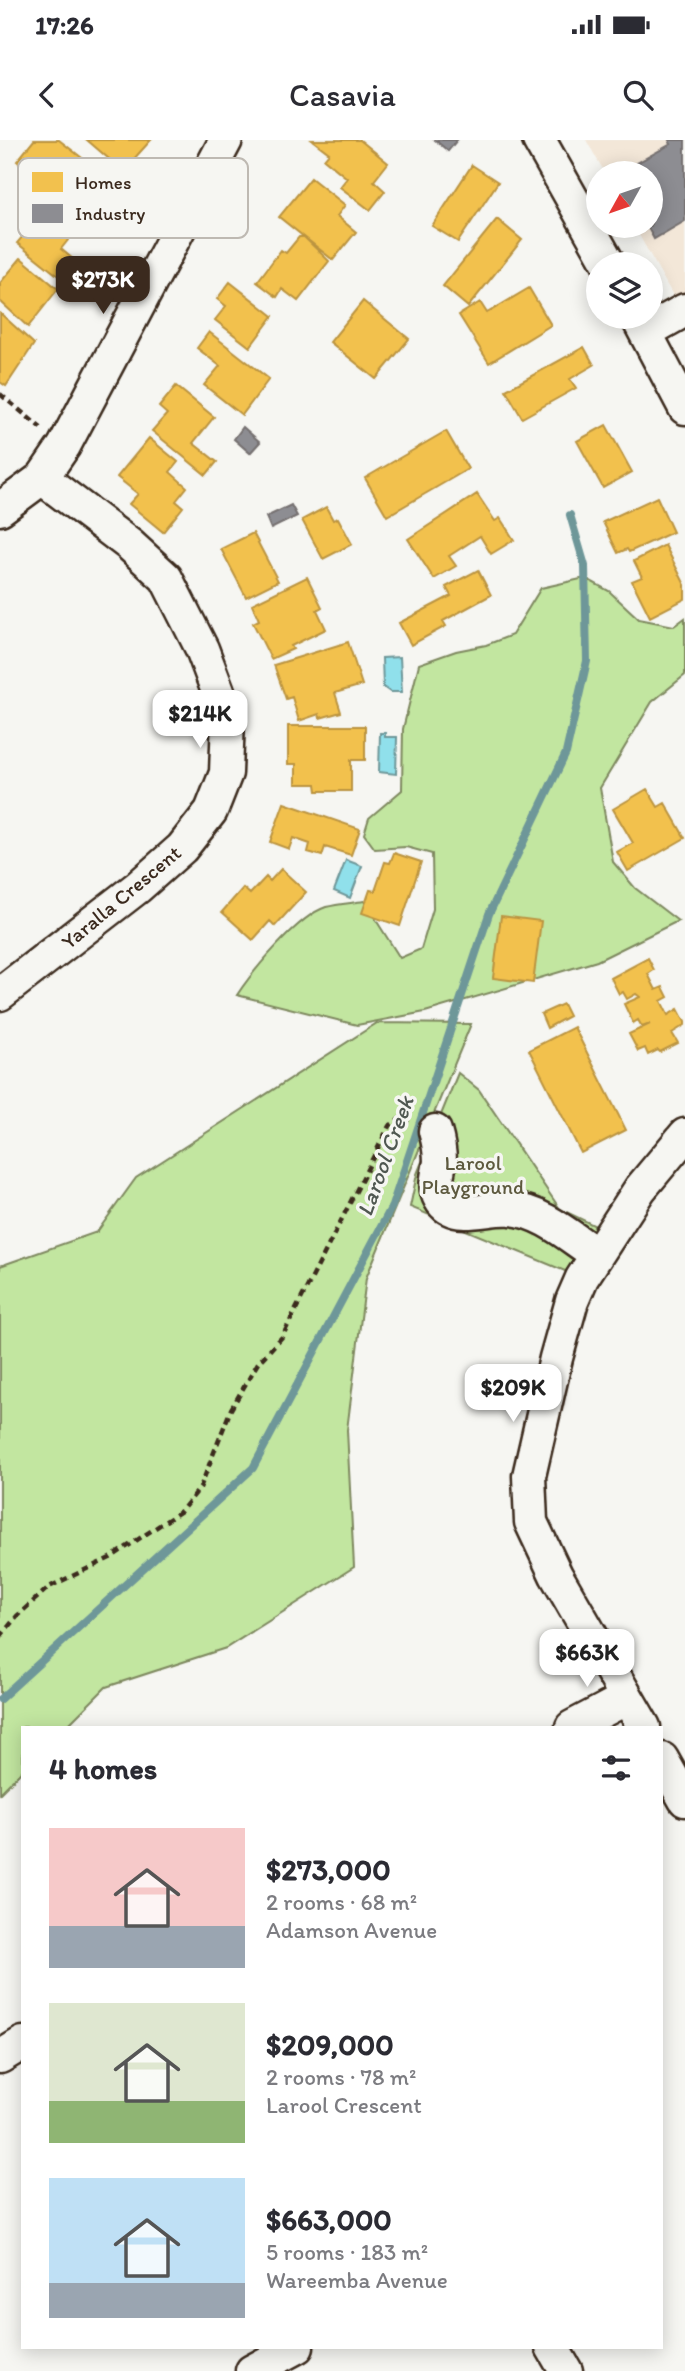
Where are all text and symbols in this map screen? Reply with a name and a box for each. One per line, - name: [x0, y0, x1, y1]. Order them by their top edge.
- text: 17:26: [35, 9, 94, 41]
- icon: back: [28, 76, 66, 114]
- text: Casavia: [289, 76, 396, 114]
- icon: search: [619, 76, 657, 114]
- legend: [18, 158, 248, 238]
- north arrow: [586, 161, 663, 238]
- map controls: [586, 161, 663, 329]
- text: Homes: [75, 171, 131, 194]
- text: Industry: [75, 202, 145, 225]
- button: layers: [586, 252, 663, 329]
- pin: $273K: [54, 256, 152, 316]
- text: $273K: [72, 265, 134, 293]
- pin: $214K: [151, 690, 249, 750]
- text: $214K: [169, 699, 231, 727]
- street label: Yaralla Crescent: [56, 840, 186, 954]
- water label: Larool Creek: [350, 1091, 420, 1220]
- park label: Larool Playground: [422, 1150, 525, 1199]
- pin: $209K: [464, 1364, 562, 1424]
- text: $209K: [481, 1373, 545, 1401]
- pin: $663K: [538, 1630, 636, 1689]
- text: $663K: [555, 1638, 619, 1666]
- icon: filters: [597, 1749, 635, 1787]
- text: 4 homes: [49, 1750, 157, 1787]
- text: $273,000: [266, 1851, 391, 1888]
- icon: home: [105, 1856, 189, 1940]
- text: 2 rooms · 68 m²: [266, 1888, 417, 1916]
- text: Adamson Avenue: [266, 1916, 437, 1944]
- text: $209,000: [266, 2026, 394, 2063]
- icon: home: [105, 2031, 189, 2115]
- text: 2 rooms · 78 m²: [266, 2063, 416, 2091]
- text: Larool Crescent: [266, 2091, 422, 2119]
- text: $663,000: [266, 2201, 392, 2238]
- icon: home: [105, 2206, 189, 2290]
- text: 5 rooms · 183 m²: [266, 2238, 428, 2266]
- text: Wareemba Avenue: [266, 2266, 448, 2294]

